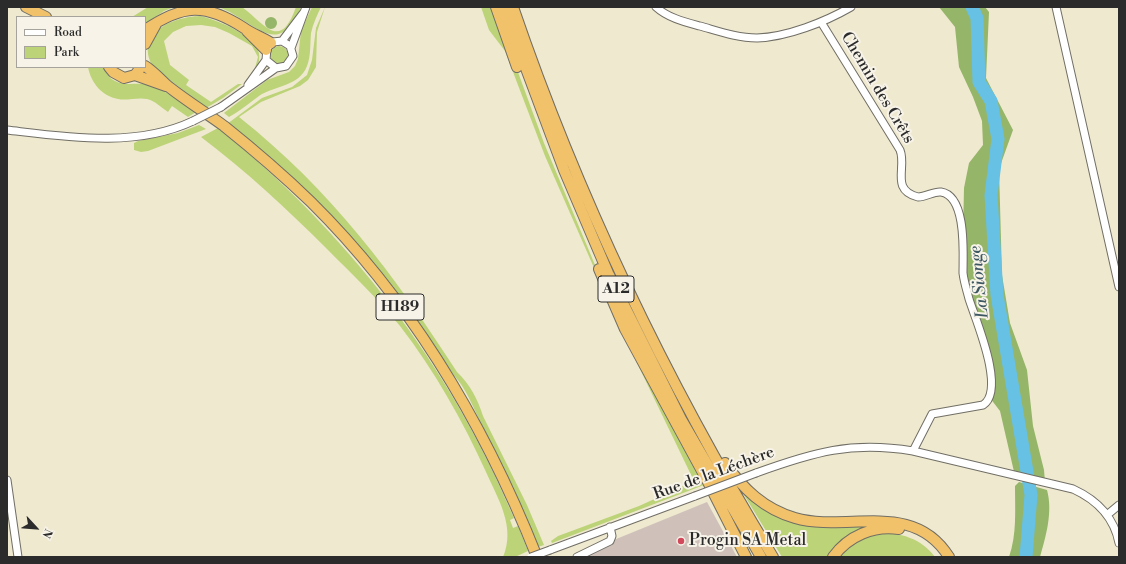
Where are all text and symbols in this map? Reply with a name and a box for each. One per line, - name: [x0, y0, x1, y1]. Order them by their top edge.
- legend: [16, 16, 146, 68]
- text: Road: [54, 25, 82, 40]
- street label: Chemin des Crêts: [836, 29, 918, 147]
- text: Park: [54, 45, 79, 60]
- water label: La Sionge: [966, 245, 994, 319]
- road number: A12: [598, 276, 634, 302]
- road number: H189: [376, 294, 424, 320]
- street label: Rue de la Léchère: [651, 443, 777, 505]
- north arrow: [16, 508, 56, 548]
- text: N: [39, 526, 55, 540]
- place label: Progin SA Metal: [689, 531, 806, 551]
- marker: Progin SA Metal: [676, 536, 686, 546]

